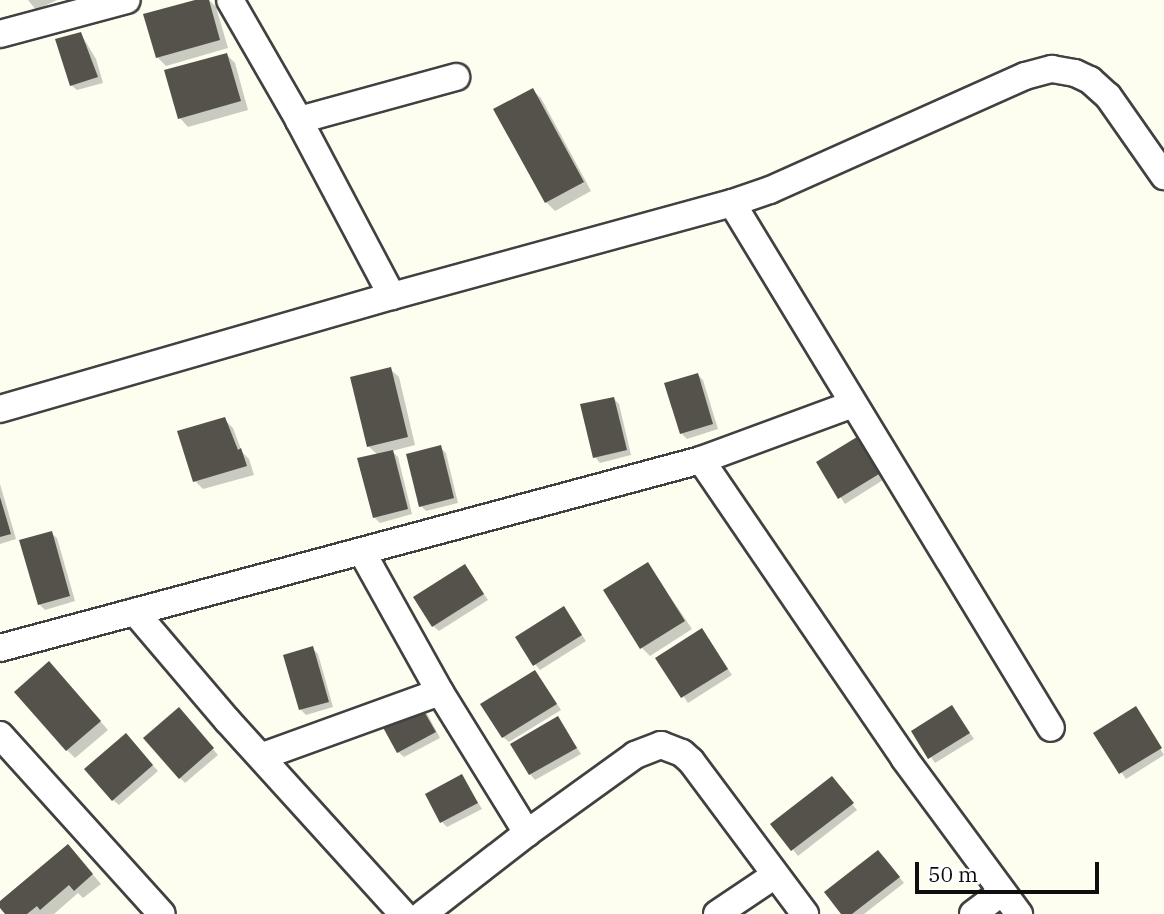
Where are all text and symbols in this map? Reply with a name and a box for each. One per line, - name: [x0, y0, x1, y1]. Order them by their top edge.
- scale bar: [919, 848, 1103, 892]
- text: 50 m: [928, 860, 978, 888]

